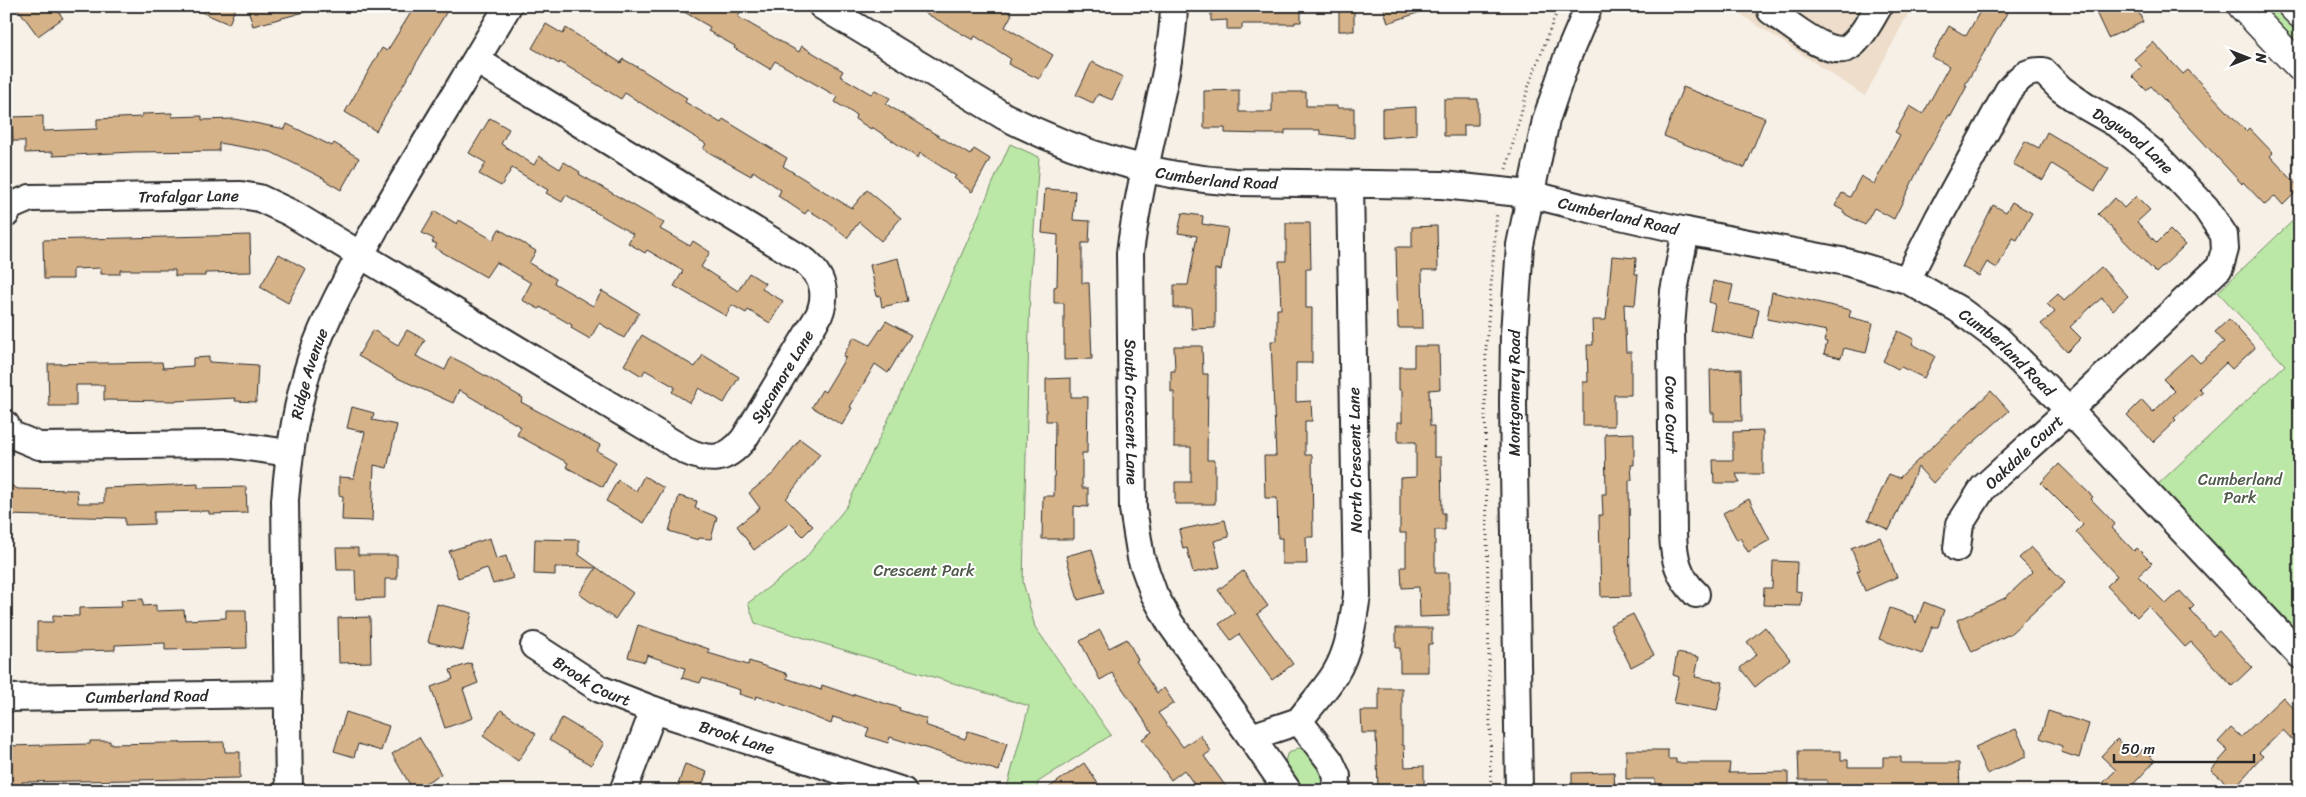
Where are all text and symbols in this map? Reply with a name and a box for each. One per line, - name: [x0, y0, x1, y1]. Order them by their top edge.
- north arrow: [2224, 32, 2274, 82]
- text: N: [2248, 52, 2273, 63]
- street label: Dogwood Lane: [2087, 99, 2182, 181]
- street label: Cumberland Road: [1153, 157, 1279, 197]
- street label: Trafalgar Lane: [138, 181, 239, 211]
- street label: Cumberland Road: [1555, 187, 1683, 244]
- street label: Cumberland Road: [1953, 300, 2063, 404]
- street label: Ridge Avenue: [281, 323, 336, 422]
- street label: Sycamore Lane: [742, 324, 822, 429]
- street label: Montgomery Road: [1498, 328, 1529, 456]
- street label: South Crescent Lane: [1117, 339, 1147, 485]
- street label: Cove Court: [1657, 376, 1687, 454]
- street label: North Crescent Lane: [1339, 387, 1371, 533]
- street label: Oakdale Court: [1978, 407, 2070, 497]
- park label: Cumberland Park: [2198, 465, 2283, 512]
- park label: Crescent Park: [874, 556, 975, 585]
- street label: Brook Court: [547, 648, 635, 714]
- street label: Cumberland Road: [86, 681, 210, 711]
- street label: Brook Lane: [695, 711, 779, 763]
- scale bar: [2114, 732, 2254, 764]
- text: 50 m: [2121, 736, 2156, 762]

